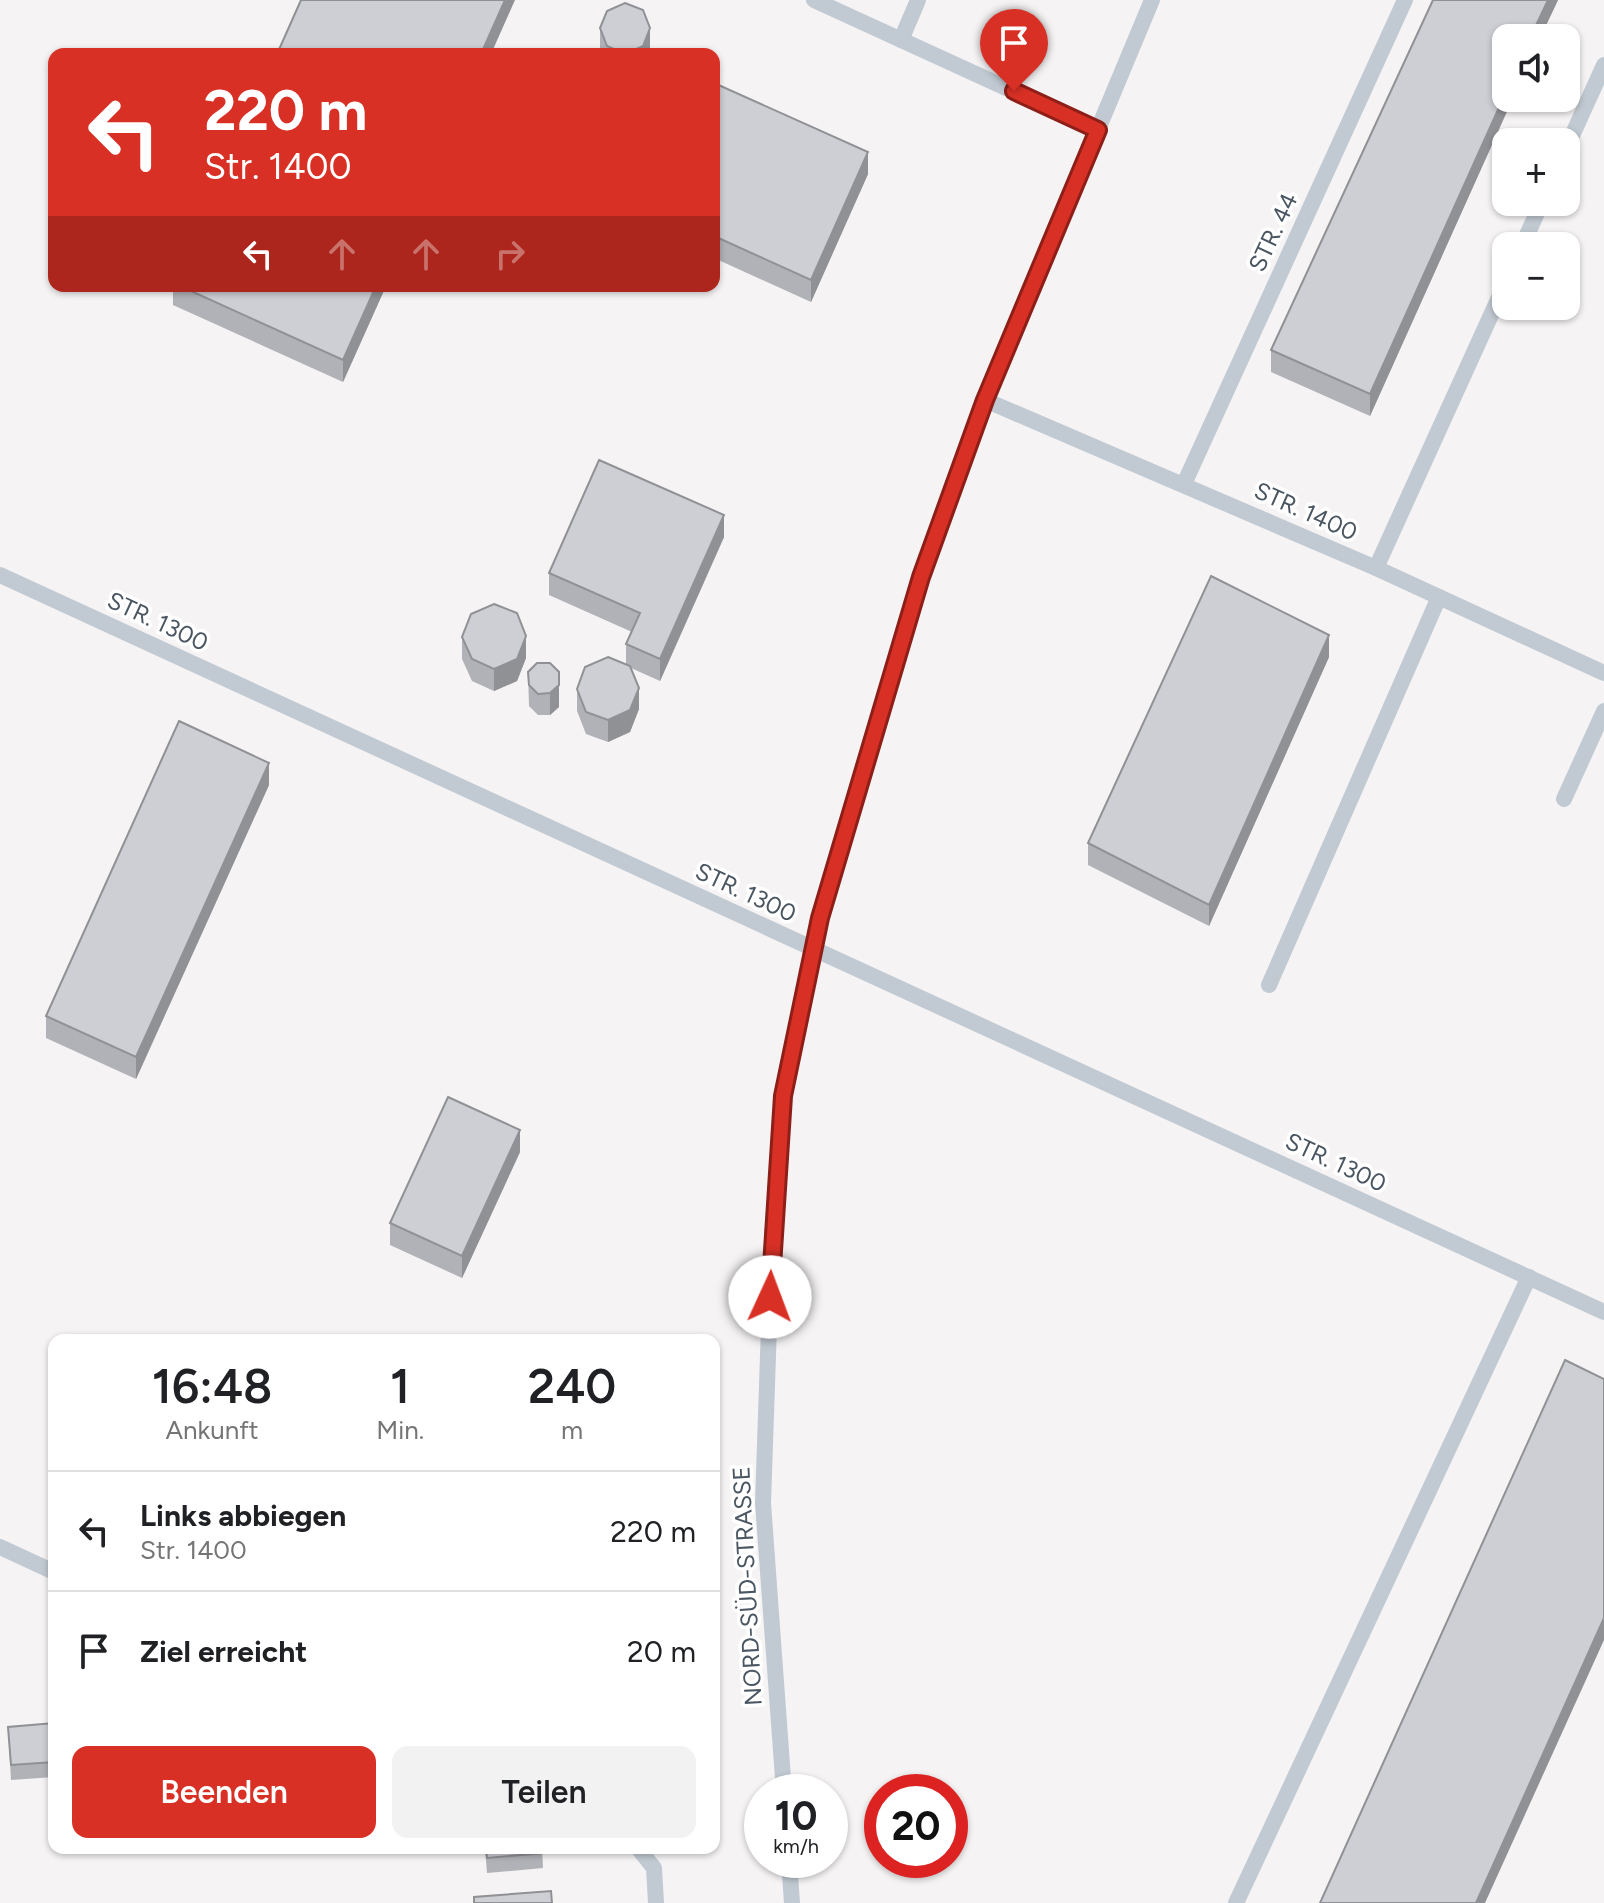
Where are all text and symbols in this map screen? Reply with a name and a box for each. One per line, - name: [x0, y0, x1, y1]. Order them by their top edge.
- pin: [980, 9, 1048, 91]
- icon: arrive: [992, 21, 1036, 65]
- map controls: [1492, 24, 1580, 320]
- button: sound: [1492, 24, 1580, 112]
- text: 220 m: [204, 77, 367, 144]
- icon: left: [72, 80, 176, 184]
- button: +: [1492, 128, 1580, 216]
- text: Str. 1400: [204, 145, 352, 188]
- street label: STR. 44: [1242, 188, 1304, 276]
- icon: left: [236, 232, 280, 276]
- icon: ahead: [320, 232, 364, 276]
- icon: ahead: [404, 232, 448, 276]
- icon: right: [488, 232, 532, 276]
- button: −: [1492, 232, 1580, 320]
- street label: STR. 1400: [1250, 475, 1362, 547]
- street label: STR. 1300: [103, 585, 213, 657]
- street label: STR. 1300: [691, 856, 801, 928]
- street label: STR. 1300: [1281, 1126, 1391, 1198]
- position arrow: [728, 1255, 812, 1339]
- text: 16:48: [152, 1357, 272, 1415]
- text: 1: [390, 1357, 410, 1415]
- text: 240: [528, 1357, 616, 1415]
- text: Ankunft: [165, 1414, 259, 1446]
- text: Min.: [376, 1414, 424, 1446]
- text: m: [561, 1414, 583, 1446]
- street label: NORD-SÜD-STRASSE: [726, 1465, 768, 1707]
- text: Links abbiegen: [140, 1497, 346, 1534]
- icon: left: [72, 1509, 116, 1553]
- text: 220 m: [610, 1513, 696, 1550]
- text: Str. 1400: [140, 1534, 247, 1566]
- icon: arrive: [72, 1629, 116, 1673]
- text: Ziel erreicht: [140, 1633, 307, 1670]
- text: 20 m: [627, 1633, 696, 1670]
- button: Beenden: [72, 1746, 376, 1838]
- button: Teilen: [392, 1746, 696, 1838]
- speed limit sign: 20: [864, 1774, 968, 1878]
- text: 10: [775, 1792, 817, 1840]
- text: km/h: [773, 1834, 819, 1858]

